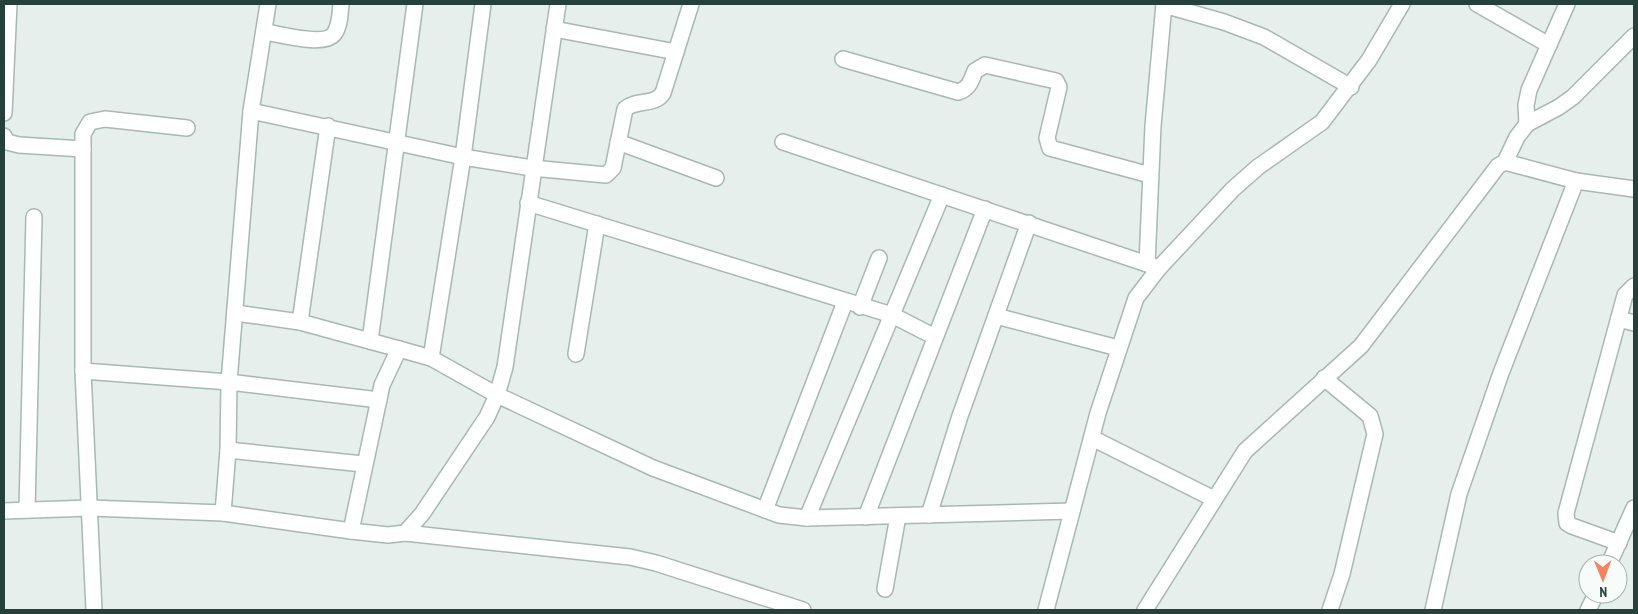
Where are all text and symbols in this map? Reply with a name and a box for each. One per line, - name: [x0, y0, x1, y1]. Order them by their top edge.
- north arrow: [1578, 554, 1628, 604]
- text: N: [1599, 583, 1607, 601]

